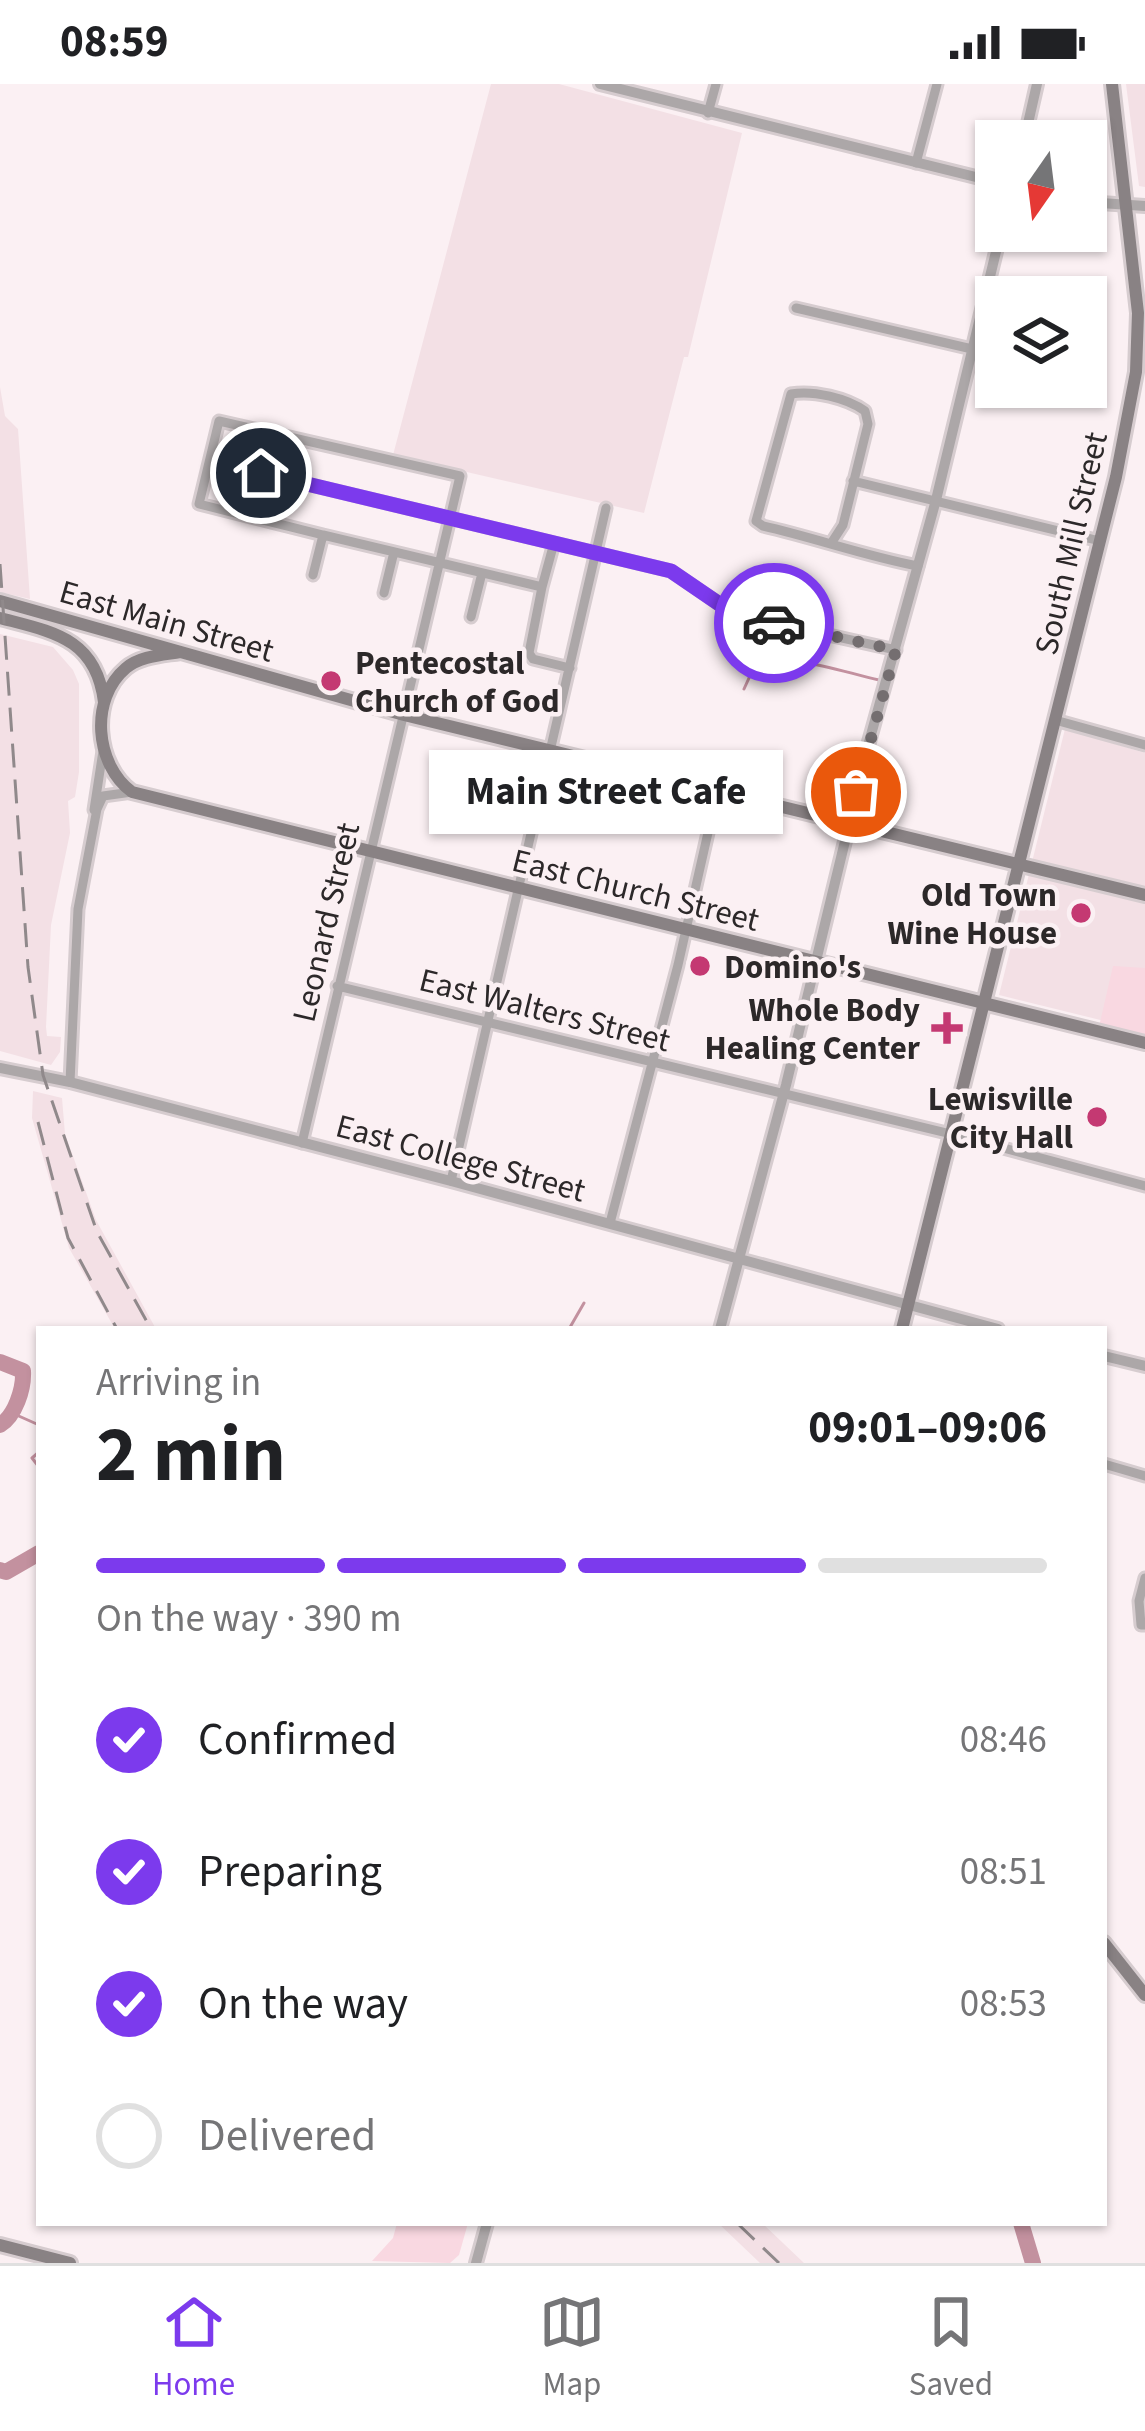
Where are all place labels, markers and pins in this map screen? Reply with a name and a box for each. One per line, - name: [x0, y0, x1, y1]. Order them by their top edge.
- pin: [210, 422, 312, 524]
- place label: Pentecostal Church of God: [355, 640, 560, 725]
- marker: Pentecostal Church of God: [318, 668, 344, 694]
- pin: [805, 741, 907, 843]
- callout: Main Street Cafe: [430, 750, 784, 834]
- place label: Old Town Wine House: [887, 872, 1057, 957]
- marker: Old Town Wine House: [1068, 900, 1094, 926]
- place label: Domino's: [724, 944, 861, 991]
- marker: Domino's: [687, 953, 713, 979]
- place label: Whole Body Healing Center: [705, 987, 921, 1072]
- marker: Whole Body Healing Center: [931, 1012, 963, 1044]
- place label: Lewisville City Hall: [928, 1076, 1074, 1161]
- marker: Lewisville City Hall: [1084, 1104, 1110, 1130]

